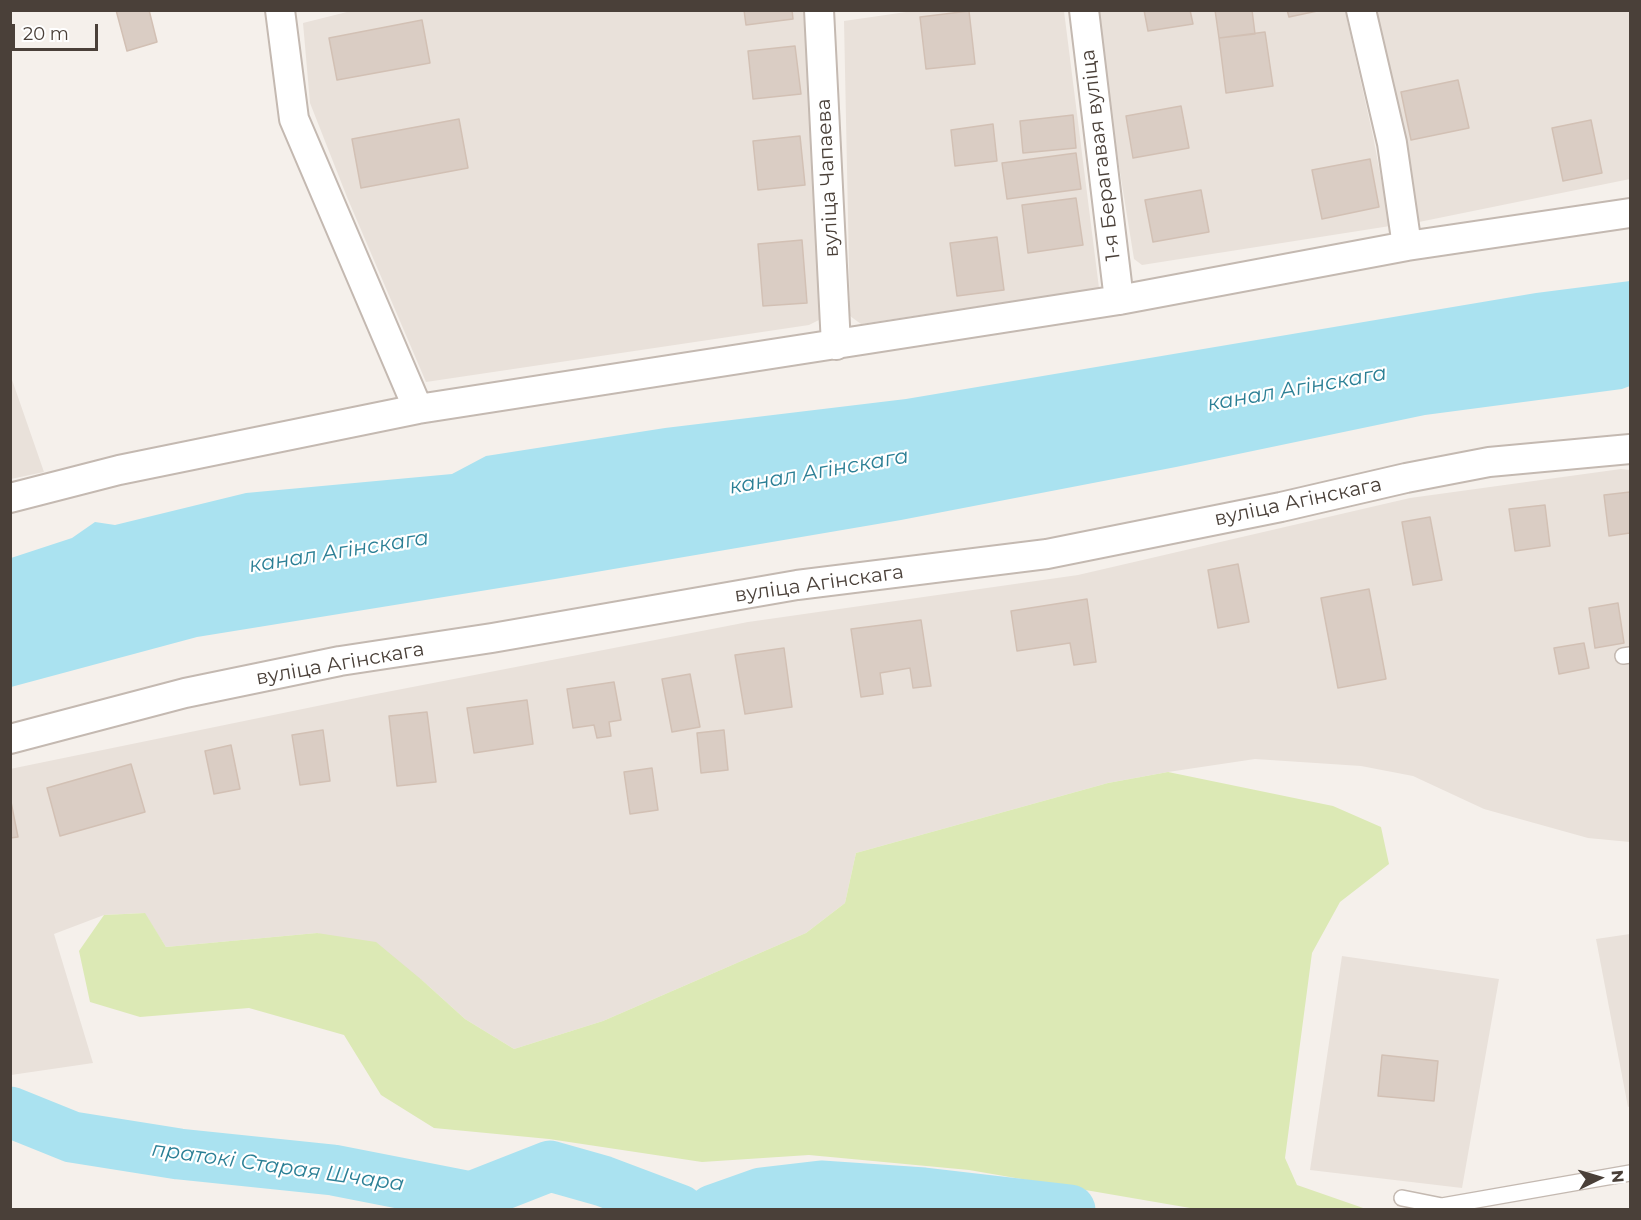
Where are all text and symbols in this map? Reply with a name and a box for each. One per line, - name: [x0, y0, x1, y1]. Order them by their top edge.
- scale bar: [15, 12, 100, 50]
- text: 20 m: [23, 23, 69, 45]
- street label: 1-я Берагавая вуліца: [1076, 48, 1126, 262]
- street label: вуліца Чапаева: [812, 98, 844, 258]
- water label: канал Агінскага: [1205, 361, 1389, 417]
- water label: канал Агінскага: [727, 444, 911, 500]
- street label: вуліца Агінскага: [1212, 473, 1384, 531]
- water label: канал Агінскага: [247, 525, 431, 579]
- street label: вуліца Агінскага: [733, 560, 905, 608]
- street label: вуліца Агінскага: [254, 637, 426, 691]
- water label: пратокі Старая Шчара: [150, 1137, 406, 1197]
- north arrow: [1569, 1148, 1629, 1208]
- text: N: [1607, 1169, 1627, 1184]

